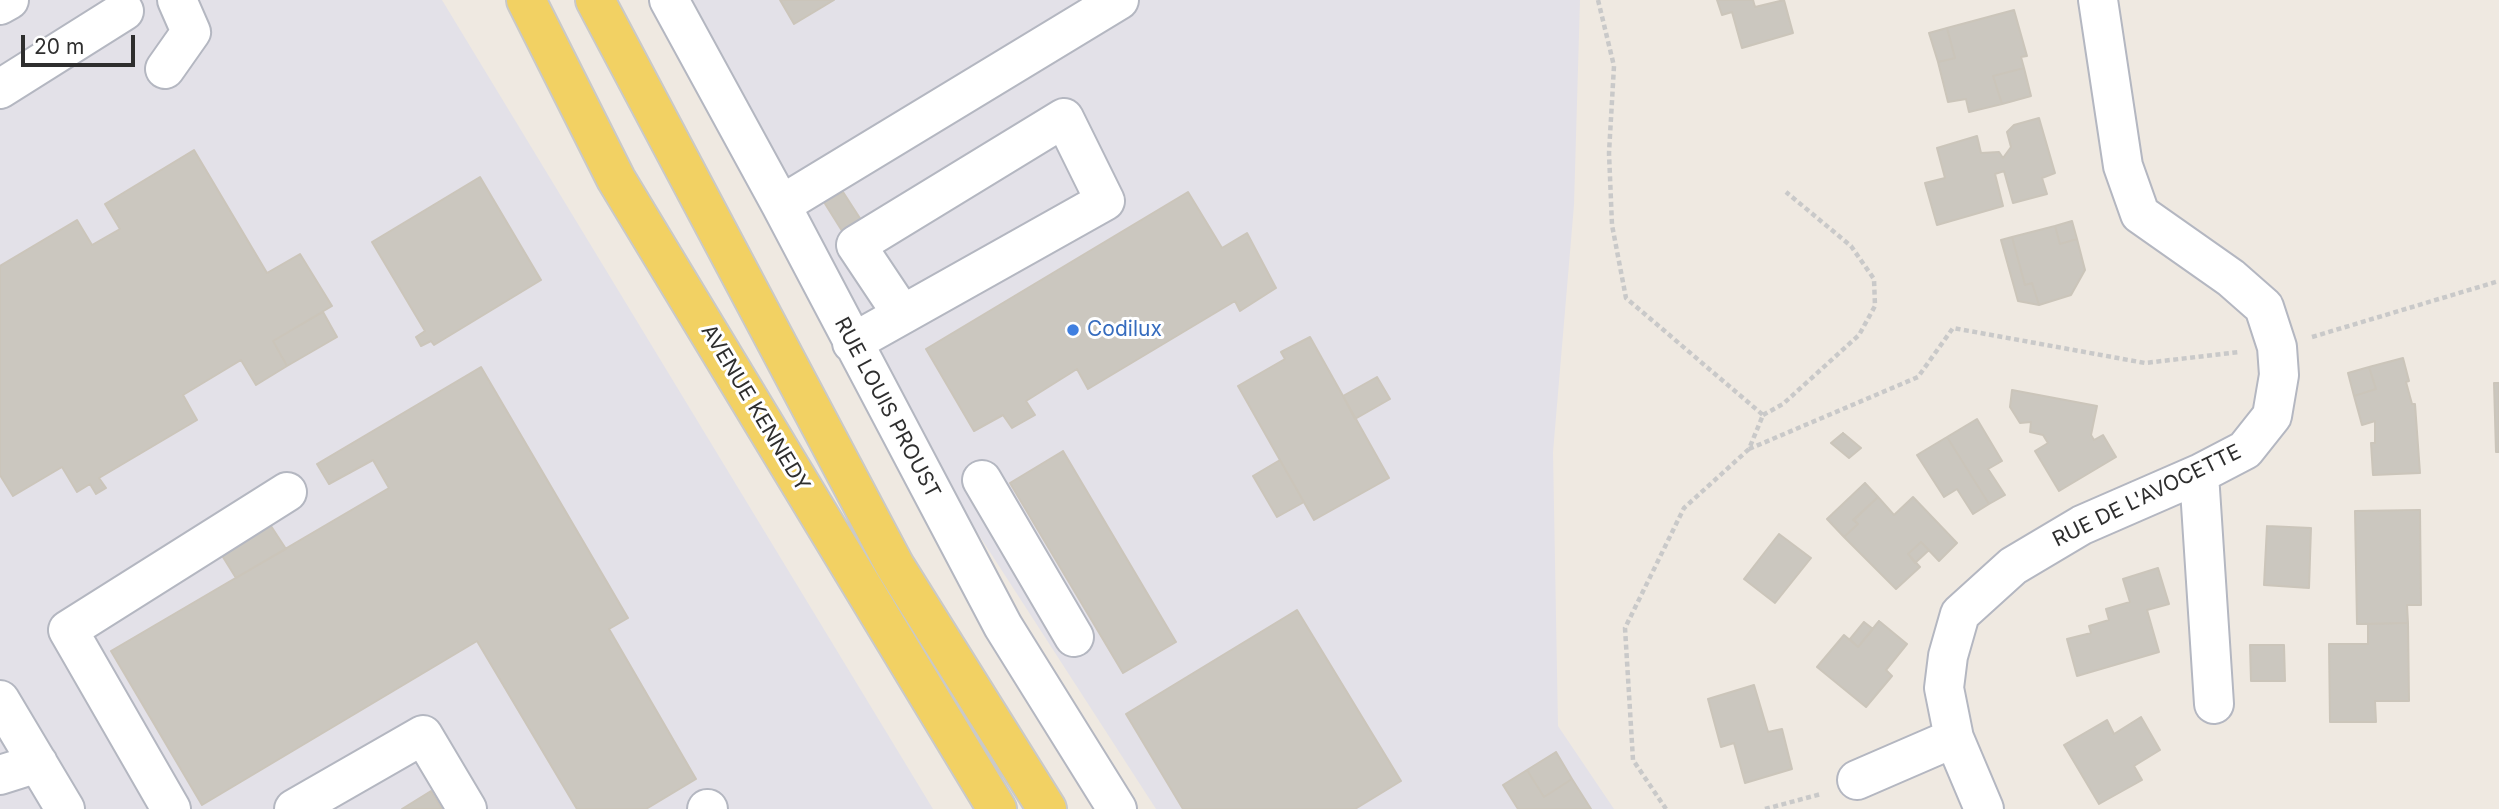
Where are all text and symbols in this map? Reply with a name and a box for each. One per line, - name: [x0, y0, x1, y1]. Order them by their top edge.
- scale bar: [24, 21, 138, 65]
- text: 20 m: [34, 34, 84, 59]
- street label: RUE LOUIS PROUST: [829, 313, 945, 503]
- place label: Codilux: [1087, 317, 1162, 343]
- street label: AVENUE KENNEDY: [695, 320, 815, 496]
- marker: Codilux: [1065, 322, 1081, 338]
- street label: RUE DE L'AVOCETTE: [2049, 439, 2245, 553]

